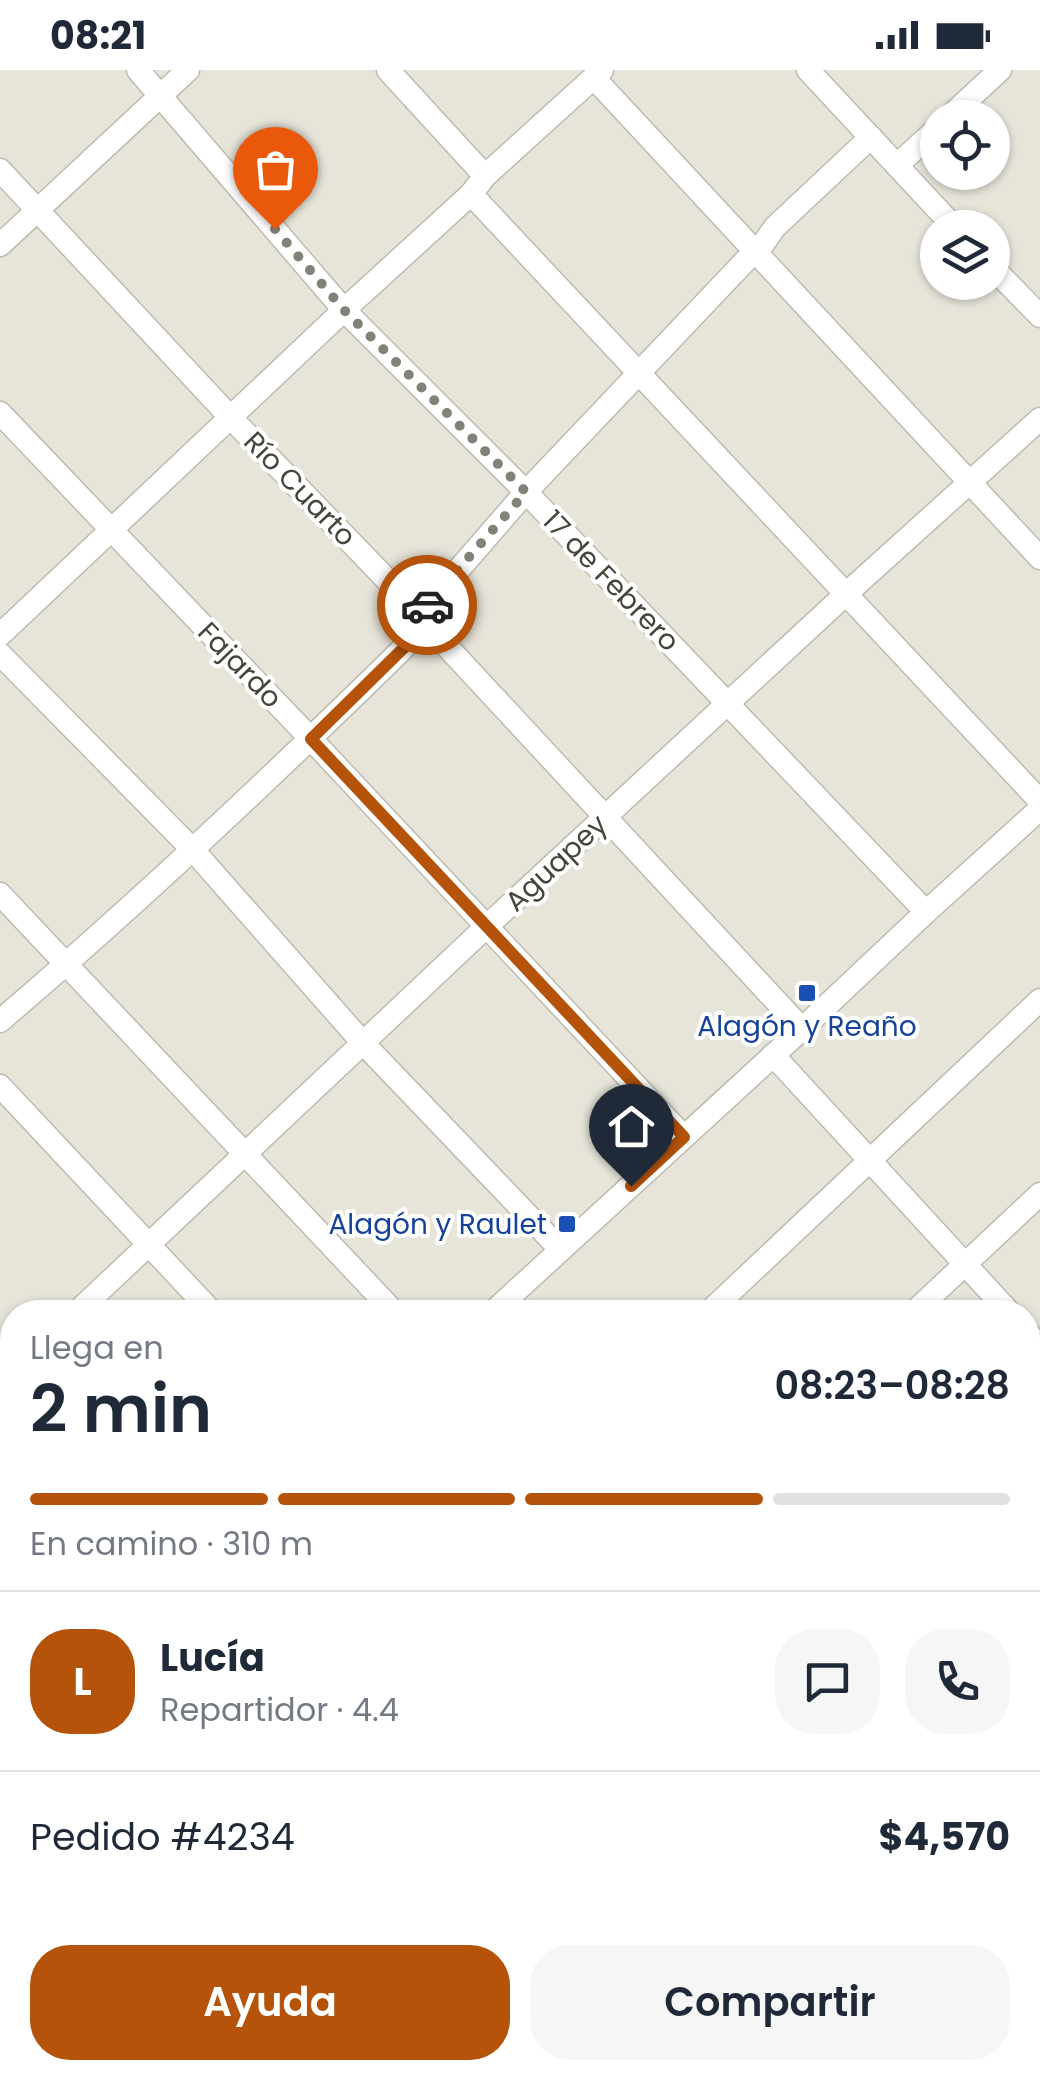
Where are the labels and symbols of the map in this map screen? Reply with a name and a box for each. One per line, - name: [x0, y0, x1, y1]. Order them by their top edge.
- pin: [233, 127, 318, 230]
- street label: Río Cuarto: [235, 423, 365, 555]
- street label: 17 de Febrero: [534, 502, 688, 660]
- courier: [377, 555, 477, 655]
- street label: Fajardo: [189, 613, 291, 717]
- street label: Aguapey: [496, 805, 616, 920]
- marker: Alagón y Reaño: [796, 982, 818, 1004]
- place label: Alagón y Reaño: [697, 1007, 917, 1046]
- pin: [589, 1084, 674, 1187]
- place label: Alagón y Raulet: [329, 1205, 547, 1244]
- marker: Alagón y Raulet: [556, 1213, 578, 1235]

